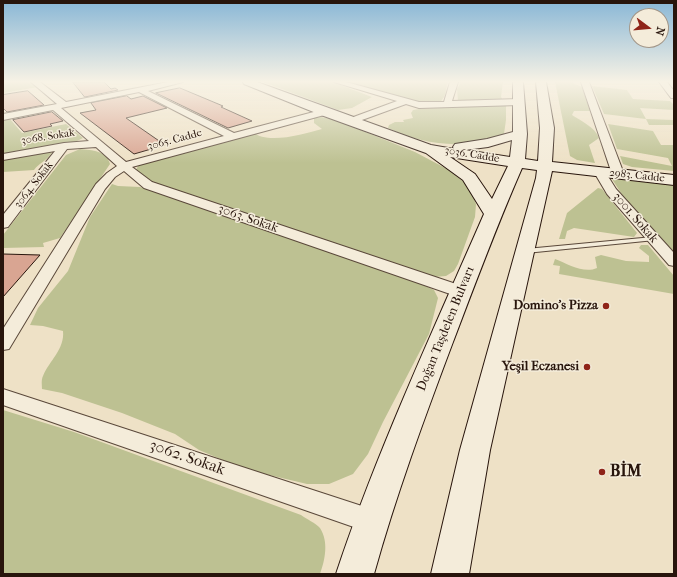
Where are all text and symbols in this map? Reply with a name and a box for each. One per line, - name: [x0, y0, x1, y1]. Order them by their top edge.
- north arrow: [629, 8, 669, 48]
- text: N: [653, 25, 667, 37]
- street label: 3068. Sokak: [20, 126, 76, 148]
- street label: 3065. Cadde: [146, 126, 204, 154]
- street label: 3036. Cadde: [444, 144, 500, 166]
- street label: 3064. Sokak: [12, 159, 56, 211]
- street label: 2983. Cadde: [609, 167, 665, 185]
- street label: 3001. Sokak: [609, 189, 661, 247]
- street label: 3063. Sokak: [216, 201, 280, 237]
- street label: Doğan Taşdelen Bulvarı: [414, 264, 478, 394]
- place label: Domino's Pizza: [513, 298, 598, 314]
- marker: Domino's Pizza: [601, 301, 611, 311]
- place label: Yeşil Eczanesi: [502, 359, 579, 375]
- marker: Yeşil Eczanesi: [582, 362, 592, 372]
- street label: 3062. Sokak: [147, 436, 227, 480]
- place label: BİM: [610, 462, 641, 482]
- marker: BİM: [597, 467, 607, 477]

